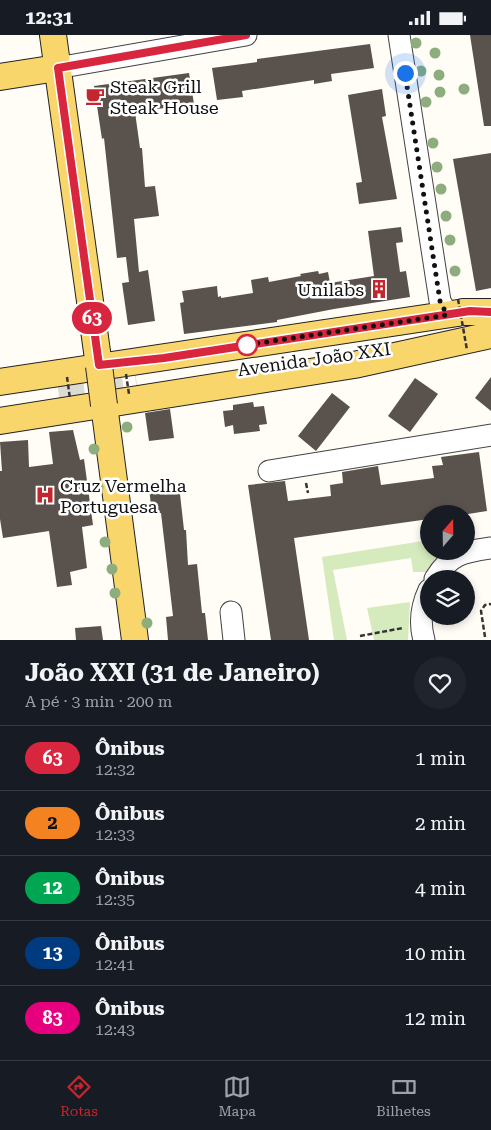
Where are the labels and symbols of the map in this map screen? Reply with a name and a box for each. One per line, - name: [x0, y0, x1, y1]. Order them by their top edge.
- your location: [393, 61, 418, 86]
- place label: Steak Grill Steak House: [110, 76, 219, 118]
- cafe icon: Steak Grill Steak House: [84, 85, 106, 107]
- building icon: Unilabs: [368, 278, 390, 300]
- place label: Unilabs: [297, 279, 364, 300]
- line badge: 63: [70, 302, 114, 334]
- unlabelled marker: [236, 334, 258, 356]
- street label: Avenida João XXI: [236, 338, 392, 380]
- place label: Cruz Vermelha Portuguesa: [60, 475, 187, 517]
- hospital icon: Cruz Vermelha Portuguesa: [34, 484, 56, 506]
- north arrow: [420, 505, 475, 560]

